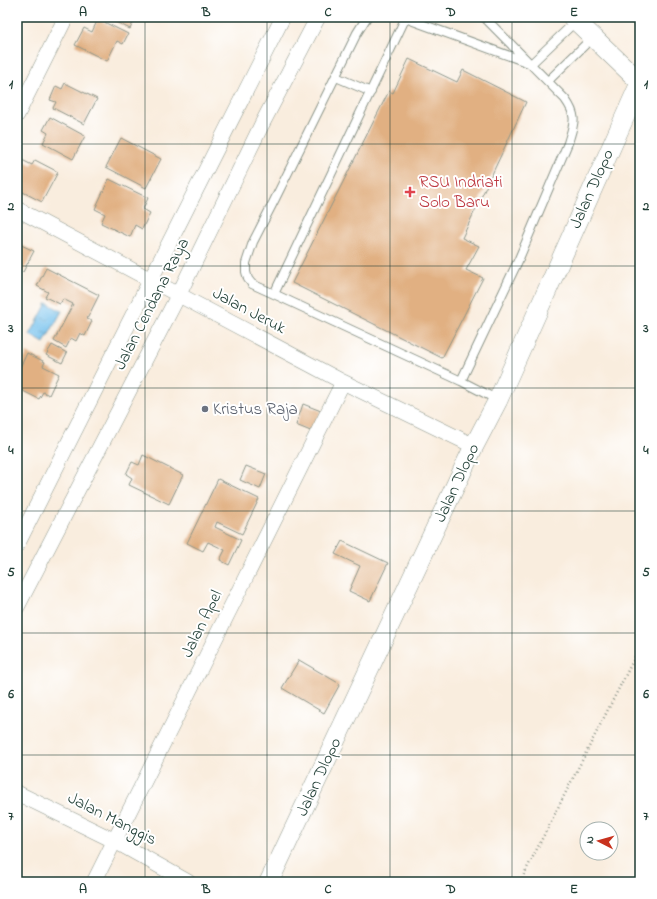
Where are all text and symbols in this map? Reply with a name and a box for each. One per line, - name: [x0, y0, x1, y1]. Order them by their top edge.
- text: A: [79, 3, 87, 22]
- text: B: [201, 3, 211, 22]
- text: C: [324, 3, 332, 22]
- text: D: [445, 3, 456, 22]
- text: E: [570, 3, 578, 22]
- text: 1: [9, 75, 14, 94]
- text: 1: [644, 75, 649, 94]
- street label: Jalan Dlopo: [563, 145, 621, 233]
- place label: RSU Indriati Solo Baru: [419, 170, 503, 215]
- marker: RSU Indriati Solo Baru: [404, 186, 416, 198]
- text: 2: [7, 197, 15, 216]
- text: 2: [642, 197, 650, 216]
- street label: Jalan Cendana Raya: [108, 234, 197, 375]
- street label: Jalan Jeruk: [208, 281, 291, 341]
- text: 3: [7, 319, 14, 338]
- text: 3: [642, 319, 649, 338]
- place label: Kristus Raja: [213, 397, 298, 422]
- marker: Kristus Raja: [200, 404, 210, 414]
- street label: Jalan Dlopo: [428, 439, 486, 527]
- text: 4: [7, 441, 14, 460]
- text: 4: [642, 441, 649, 460]
- text: 5: [7, 563, 15, 582]
- text: 5: [642, 563, 650, 582]
- street label: Jalan Apel: [175, 586, 229, 662]
- text: 6: [7, 685, 14, 704]
- text: 6: [642, 685, 649, 704]
- street label: Jalan Dlopo: [290, 733, 348, 821]
- street label: Jalan Manggis: [62, 786, 161, 854]
- text: 7: [8, 807, 14, 826]
- text: 7: [643, 807, 649, 826]
- north arrow: [579, 821, 619, 861]
- text: N: [582, 836, 598, 845]
- text: A: [79, 880, 87, 899]
- text: B: [201, 880, 211, 899]
- text: C: [324, 880, 332, 899]
- text: D: [445, 880, 456, 899]
- text: E: [570, 880, 578, 899]

